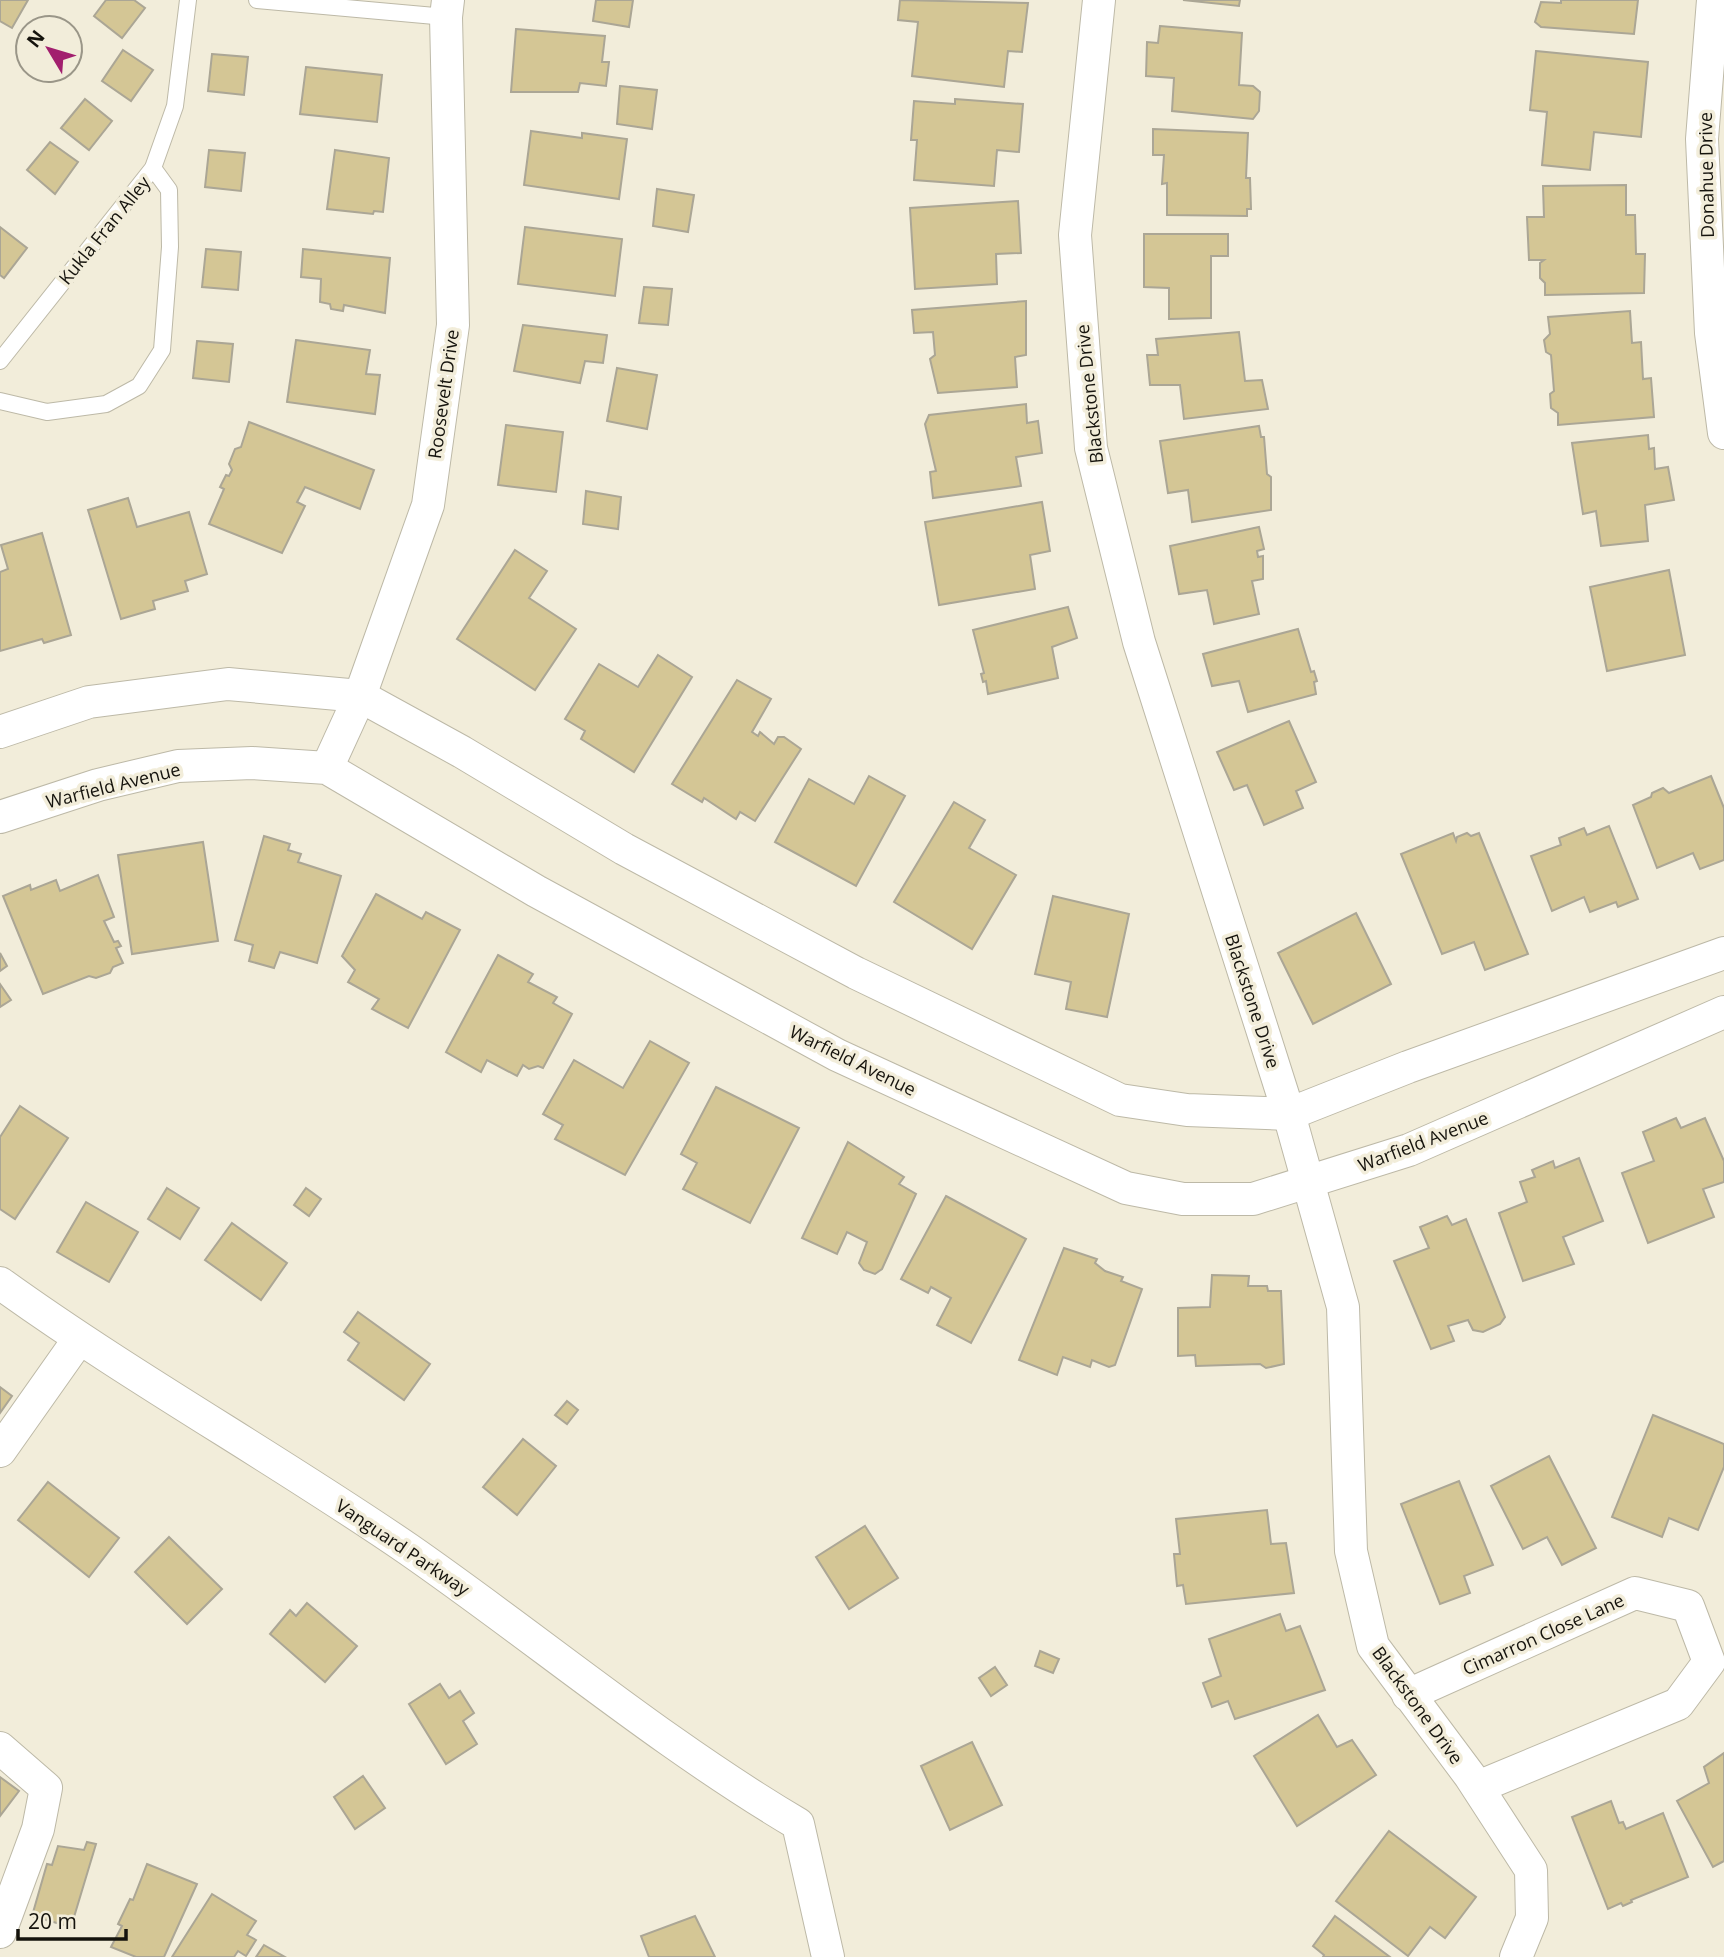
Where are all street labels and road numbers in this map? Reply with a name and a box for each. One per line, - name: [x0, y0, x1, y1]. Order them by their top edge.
- street label: Donahue Drive: [1693, 112, 1719, 238]
- street label: Kukla Fran Alley: [53, 170, 156, 289]
- street label: Blackstone Drive: [1070, 323, 1108, 465]
- street label: Roosevelt Drive: [422, 328, 464, 460]
- street label: Warfield Avenue: [43, 757, 183, 813]
- street label: Blackstone Drive: [1220, 931, 1286, 1071]
- street label: Warfield Avenue: [786, 1019, 920, 1101]
- street label: Warfield Avenue: [1354, 1105, 1492, 1177]
- street label: Vanguard Parkway: [332, 1493, 475, 1601]
- street label: Cimarron Close Lane: [1458, 1588, 1628, 1680]
- street label: Blackstone Drive: [1367, 1641, 1469, 1769]

